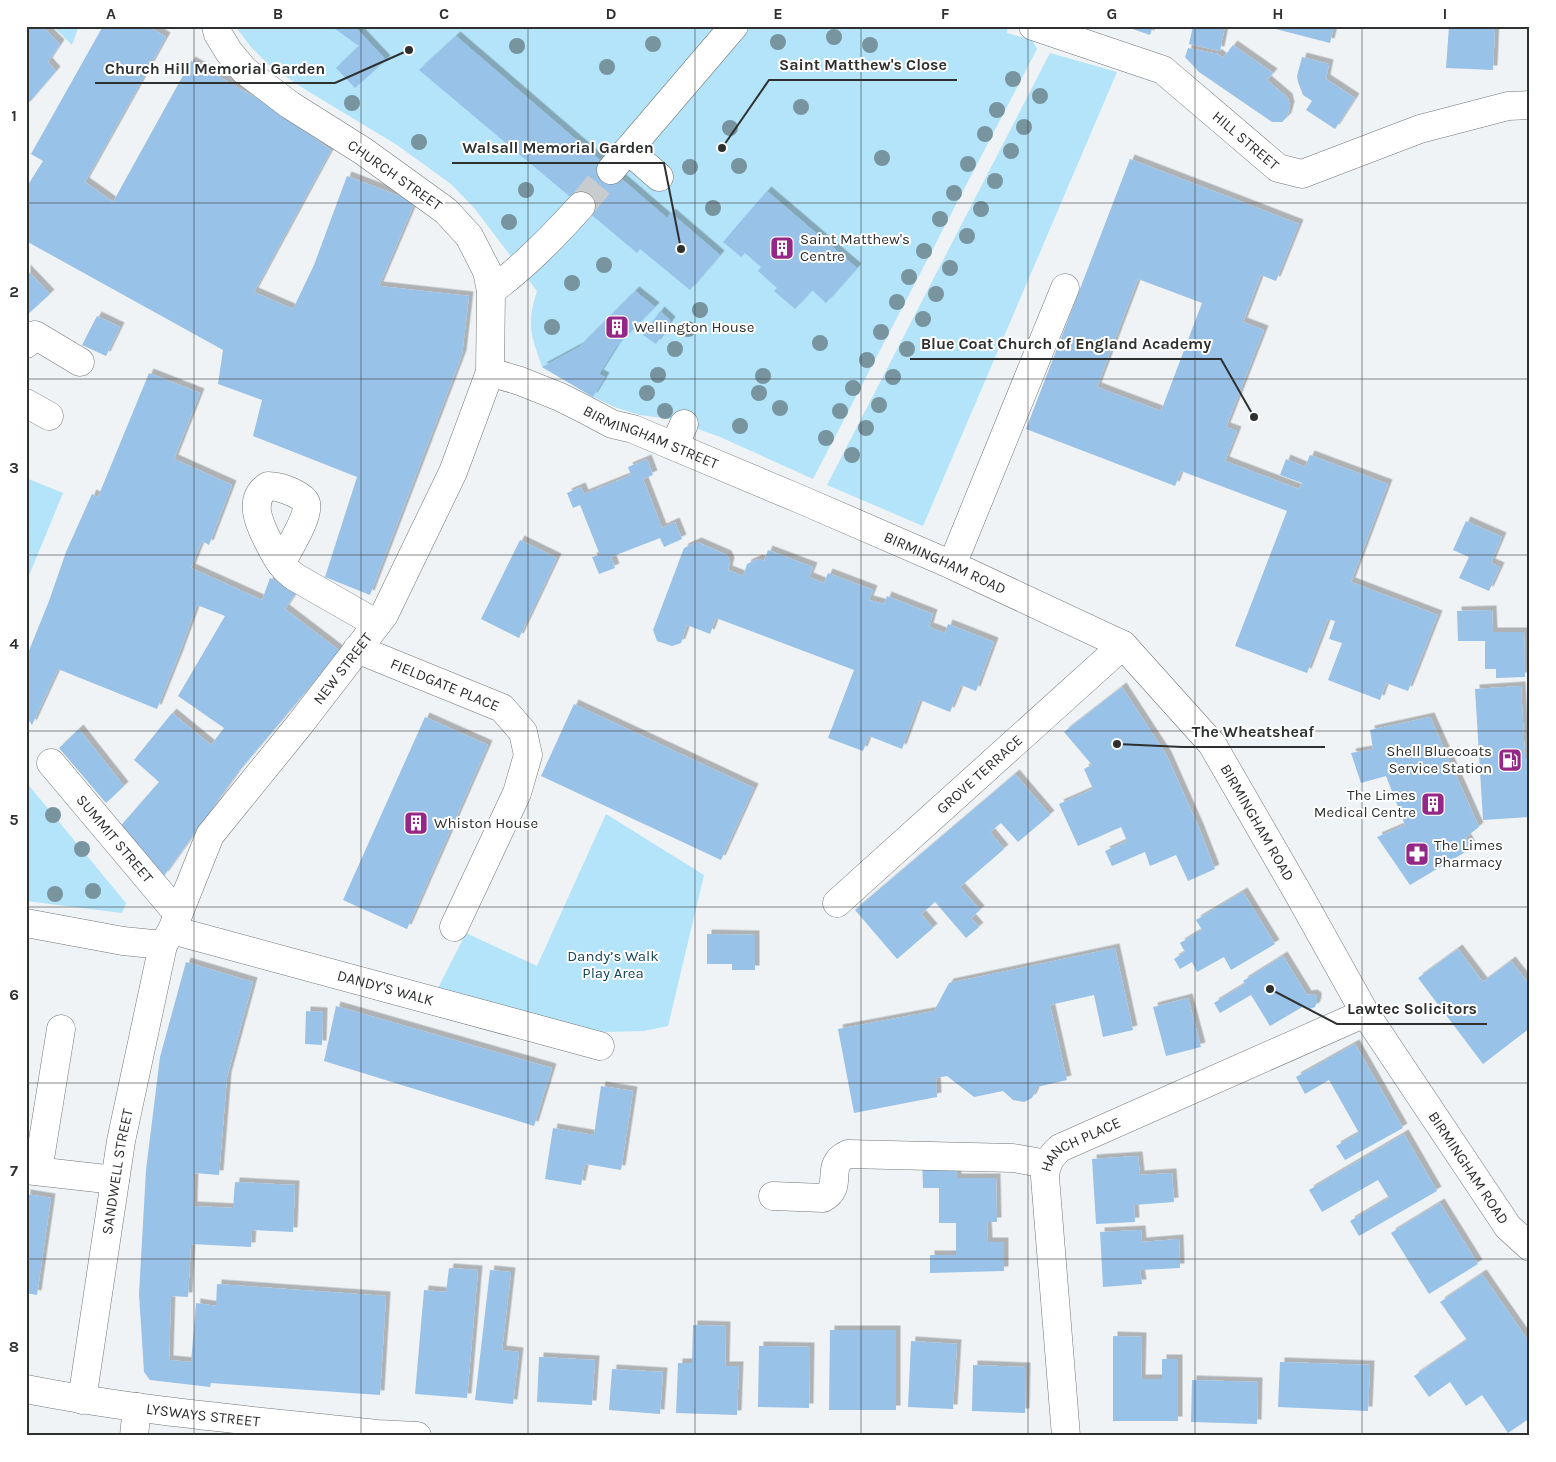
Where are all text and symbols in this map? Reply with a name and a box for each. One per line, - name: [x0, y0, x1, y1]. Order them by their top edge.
- text: A: [106, 4, 116, 23]
- text: B: [273, 4, 283, 23]
- text: C: [439, 4, 449, 23]
- text: D: [606, 4, 617, 23]
- text: E: [773, 4, 783, 23]
- text: F: [941, 4, 950, 23]
- text: G: [1107, 4, 1117, 23]
- text: H: [1272, 4, 1284, 23]
- text: I: [1443, 4, 1447, 23]
- callout: Saint Matthew's Close: [769, 49, 957, 80]
- callout: Church Hill Memorial Garden: [95, 52, 335, 83]
- text: Saint Matthew's Close: [779, 55, 947, 74]
- text: Church Hill Memorial Garden: [105, 59, 325, 78]
- text: 1: [11, 106, 17, 125]
- street label: HILL STREET: [1209, 107, 1283, 174]
- callout: Walsall Memorial Garden: [452, 132, 664, 163]
- street label: CHURCH STREET: [344, 136, 446, 215]
- text: Walsall Memorial Garden: [462, 138, 654, 157]
- place label: Saint Matthew's Centre: [800, 230, 910, 265]
- building icon: Saint Matthew's Centre: [769, 235, 795, 261]
- text: 2: [9, 282, 19, 301]
- building icon: Wellington House: [604, 314, 630, 340]
- place label: Wellington House: [634, 318, 754, 336]
- callout: Blue Coat Church of England Academy: [910, 328, 1221, 359]
- text: Blue Coat Church of England Academy: [921, 334, 1211, 353]
- street label: BIRMINGHAM STREET: [580, 401, 722, 473]
- text: 3: [9, 458, 19, 477]
- street label: BIRMINGHAM ROAD: [881, 528, 1009, 598]
- street label: NEW STREET: [309, 629, 376, 708]
- text: 4: [9, 634, 19, 653]
- street label: FIELDGATE PLACE: [388, 655, 502, 715]
- callout: The Wheatsheaf: [1182, 716, 1325, 747]
- text: The Wheatsheaf: [1192, 722, 1314, 741]
- street label: GROVE TERRACE: [933, 731, 1026, 818]
- place label: Shell Bluecoats Service Station: [1386, 742, 1492, 777]
- fuel station icon: Shell Bluecoats Service Station: [1497, 747, 1523, 773]
- street label: BIRMINGHAM ROAD: [1217, 761, 1298, 884]
- place label: The Limes Medical Centre: [1314, 786, 1416, 821]
- street label: SUMMIT STREET: [73, 791, 157, 887]
- building icon: The Limes Medical Centre: [1420, 791, 1446, 817]
- text: 5: [9, 810, 19, 829]
- building icon: Whiston House: [403, 810, 429, 836]
- place label: Whiston House: [434, 814, 538, 832]
- place label: The Limes Pharmacy: [1434, 836, 1503, 871]
- pharmacy icon: The Limes Pharmacy: [1404, 841, 1430, 867]
- park label: Dandy’s Walk Play Area: [567, 947, 659, 982]
- street label: DANDY'S WALK: [335, 966, 435, 1009]
- text: 6: [9, 985, 19, 1004]
- callout: Lawtec Solicitors: [1337, 993, 1487, 1024]
- text: Lawtec Solicitors: [1347, 999, 1477, 1018]
- street label: SANDWELL STREET: [98, 1107, 137, 1236]
- street label: BIRMINGHAM ROAD: [1424, 1108, 1513, 1228]
- street label: HANCH PLACE: [1037, 1113, 1123, 1174]
- text: 7: [10, 1161, 18, 1180]
- text: 8: [9, 1337, 19, 1356]
- street label: LYSWAYS STREET: [145, 1400, 261, 1431]

